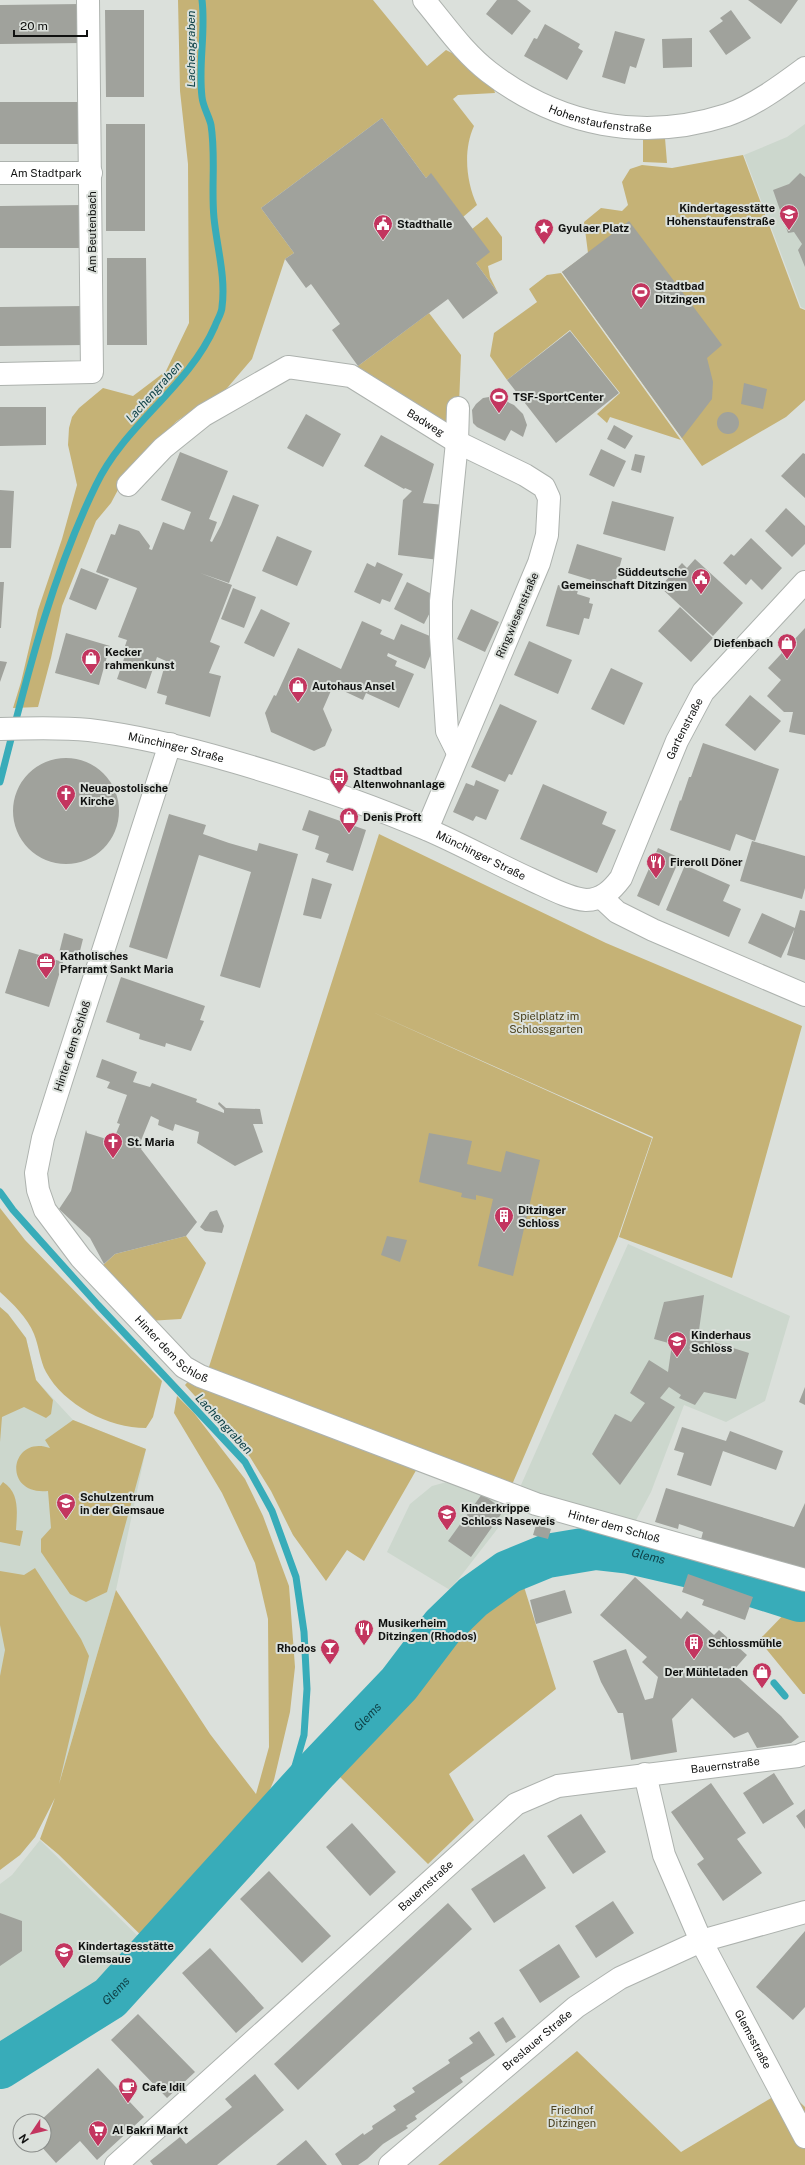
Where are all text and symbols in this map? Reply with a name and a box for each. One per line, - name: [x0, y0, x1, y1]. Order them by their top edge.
- water label: Lachengraben: [184, 10, 198, 88]
- scale bar: [14, 12, 87, 38]
- text: 20 m: [20, 19, 48, 33]
- street label: Hohenstaufenstraße: [547, 102, 652, 134]
- street label: Am Stadtpark: [10, 167, 82, 179]
- street label: Am Beutenbach: [86, 191, 98, 273]
- place label: Kindertagesstätte Hohenstaufenstraße: [667, 202, 775, 227]
- school or university icon: Kindertagesstätte Hohenstaufenstraße: [778, 203, 800, 231]
- public building icon: Stadthalle: [372, 213, 394, 241]
- place icon: Gyulaer Platz: [533, 217, 555, 245]
- place label: Stadthalle: [397, 218, 452, 230]
- place label: Gyulaer Platz: [558, 222, 630, 234]
- place label: Stadtbad Ditzingen: [655, 280, 705, 305]
- sports icon: Stadtbad Ditzingen: [630, 281, 652, 309]
- water label: Lachengraben: [123, 358, 185, 425]
- sports icon: TSF-SportCenter: [488, 386, 510, 414]
- place label: TSF-SportCenter: [513, 391, 604, 403]
- street label: Badweg: [405, 406, 447, 439]
- place label: Süddeutsche Gemeinschaft Ditzingen: [561, 566, 687, 591]
- public building icon: Süddeutsche Gemeinschaft Ditzingen: [690, 567, 712, 595]
- street label: Ringwiesenstraße: [494, 571, 540, 659]
- shop icon: Diefenbach: [776, 632, 798, 660]
- place label: Diefenbach: [713, 637, 773, 649]
- place label: Kecker rahmenkunst: [105, 646, 175, 671]
- shop icon: Kecker rahmenkunst: [80, 647, 102, 675]
- shop icon: Autohaus Ansel: [287, 675, 309, 703]
- place label: Autohaus Ansel: [312, 680, 395, 692]
- street label: Gartenstraße: [664, 696, 705, 761]
- street label: Münchinger Straße: [127, 730, 226, 765]
- place label: Stadtbad Altenwohnanlage: [353, 765, 445, 790]
- bus stop icon: Stadtbad Altenwohnanlage: [328, 766, 350, 794]
- place label: Neuapostolische Kirche: [80, 782, 168, 807]
- church icon: Neuapostolische Kirche: [55, 783, 77, 811]
- shop icon: Denis Proft: [338, 806, 360, 834]
- place label: Denis Proft: [363, 811, 422, 823]
- street label: Münchinger Straße: [434, 828, 528, 882]
- restaurant icon: Fireroll Döner: [645, 851, 667, 879]
- place label: Fireroll Döner: [670, 856, 743, 868]
- place label: Katholisches Pfarramt Sankt Maria: [60, 950, 174, 975]
- office icon: Katholisches Pfarramt Sankt Maria: [35, 951, 57, 979]
- street label: Hinter dem Schloß: [52, 999, 92, 1093]
- park label: Spielplatz im Schlossgarten: [509, 1010, 583, 1035]
- church icon: St. Maria: [102, 1131, 124, 1159]
- place label: St. Maria: [127, 1136, 174, 1148]
- place label: Ditzinger Schloss: [518, 1204, 566, 1229]
- building icon: Ditzinger Schloss: [493, 1205, 515, 1233]
- street label: Hinter dem Schloß: [133, 1313, 210, 1385]
- place label: Kinderhaus Schloss: [691, 1329, 751, 1354]
- school or university icon: Kinderhaus Schloss: [666, 1330, 688, 1358]
- water label: Lachengraben: [193, 1391, 256, 1457]
- place label: Schulzentrum in der Glemsaue: [80, 1491, 165, 1516]
- school or university icon: Schulzentrum in der Glemsaue: [55, 1492, 77, 1520]
- place label: Kinderkrippe Schloss Naseweis: [461, 1502, 555, 1527]
- school or university icon: Kinderkrippe Schloss Naseweis: [436, 1503, 458, 1531]
- street label: Hinter dem Schloß: [567, 1507, 661, 1545]
- water label: Glems: [630, 1546, 667, 1567]
- place label: Musikerheim Ditzingen (Rhodos): [378, 1617, 477, 1642]
- restaurant icon: Musikerheim Ditzingen (Rhodos): [353, 1618, 375, 1646]
- building icon: Schlossmühle: [683, 1632, 705, 1660]
- bar icon: Rhodos: [319, 1637, 341, 1665]
- place label: Schlossmühle: [708, 1637, 782, 1649]
- place label: Rhodos: [277, 1642, 316, 1654]
- shop icon: Der Mühleladen: [751, 1661, 773, 1689]
- place label: Der Mühleladen: [665, 1666, 748, 1678]
- water label: Glems: [351, 1700, 384, 1734]
- street label: Bauernstraße: [690, 1755, 760, 1775]
- street label: Bauernstraße: [396, 1858, 455, 1913]
- place label: Kindertagesstätte Glemsaue: [78, 1940, 174, 1965]
- school or university icon: Kindertagesstätte Glemsaue: [53, 1941, 75, 1969]
- water label: Glems: [100, 1974, 133, 2008]
- street label: Breslauer Straße: [500, 2007, 574, 2073]
- street label: Glemsstraße: [733, 2008, 774, 2071]
- cafe icon: Cafe Idil: [117, 2076, 139, 2104]
- place label: Cafe Idil: [142, 2081, 186, 2093]
- park label: Friedhof Ditzingen: [548, 2104, 596, 2129]
- north arrow: [12, 2113, 52, 2153]
- supermarket icon: Al Bakri Markt: [87, 2119, 109, 2147]
- place label: Al Bakri Markt: [112, 2124, 188, 2136]
- text: N: [16, 2132, 31, 2146]

